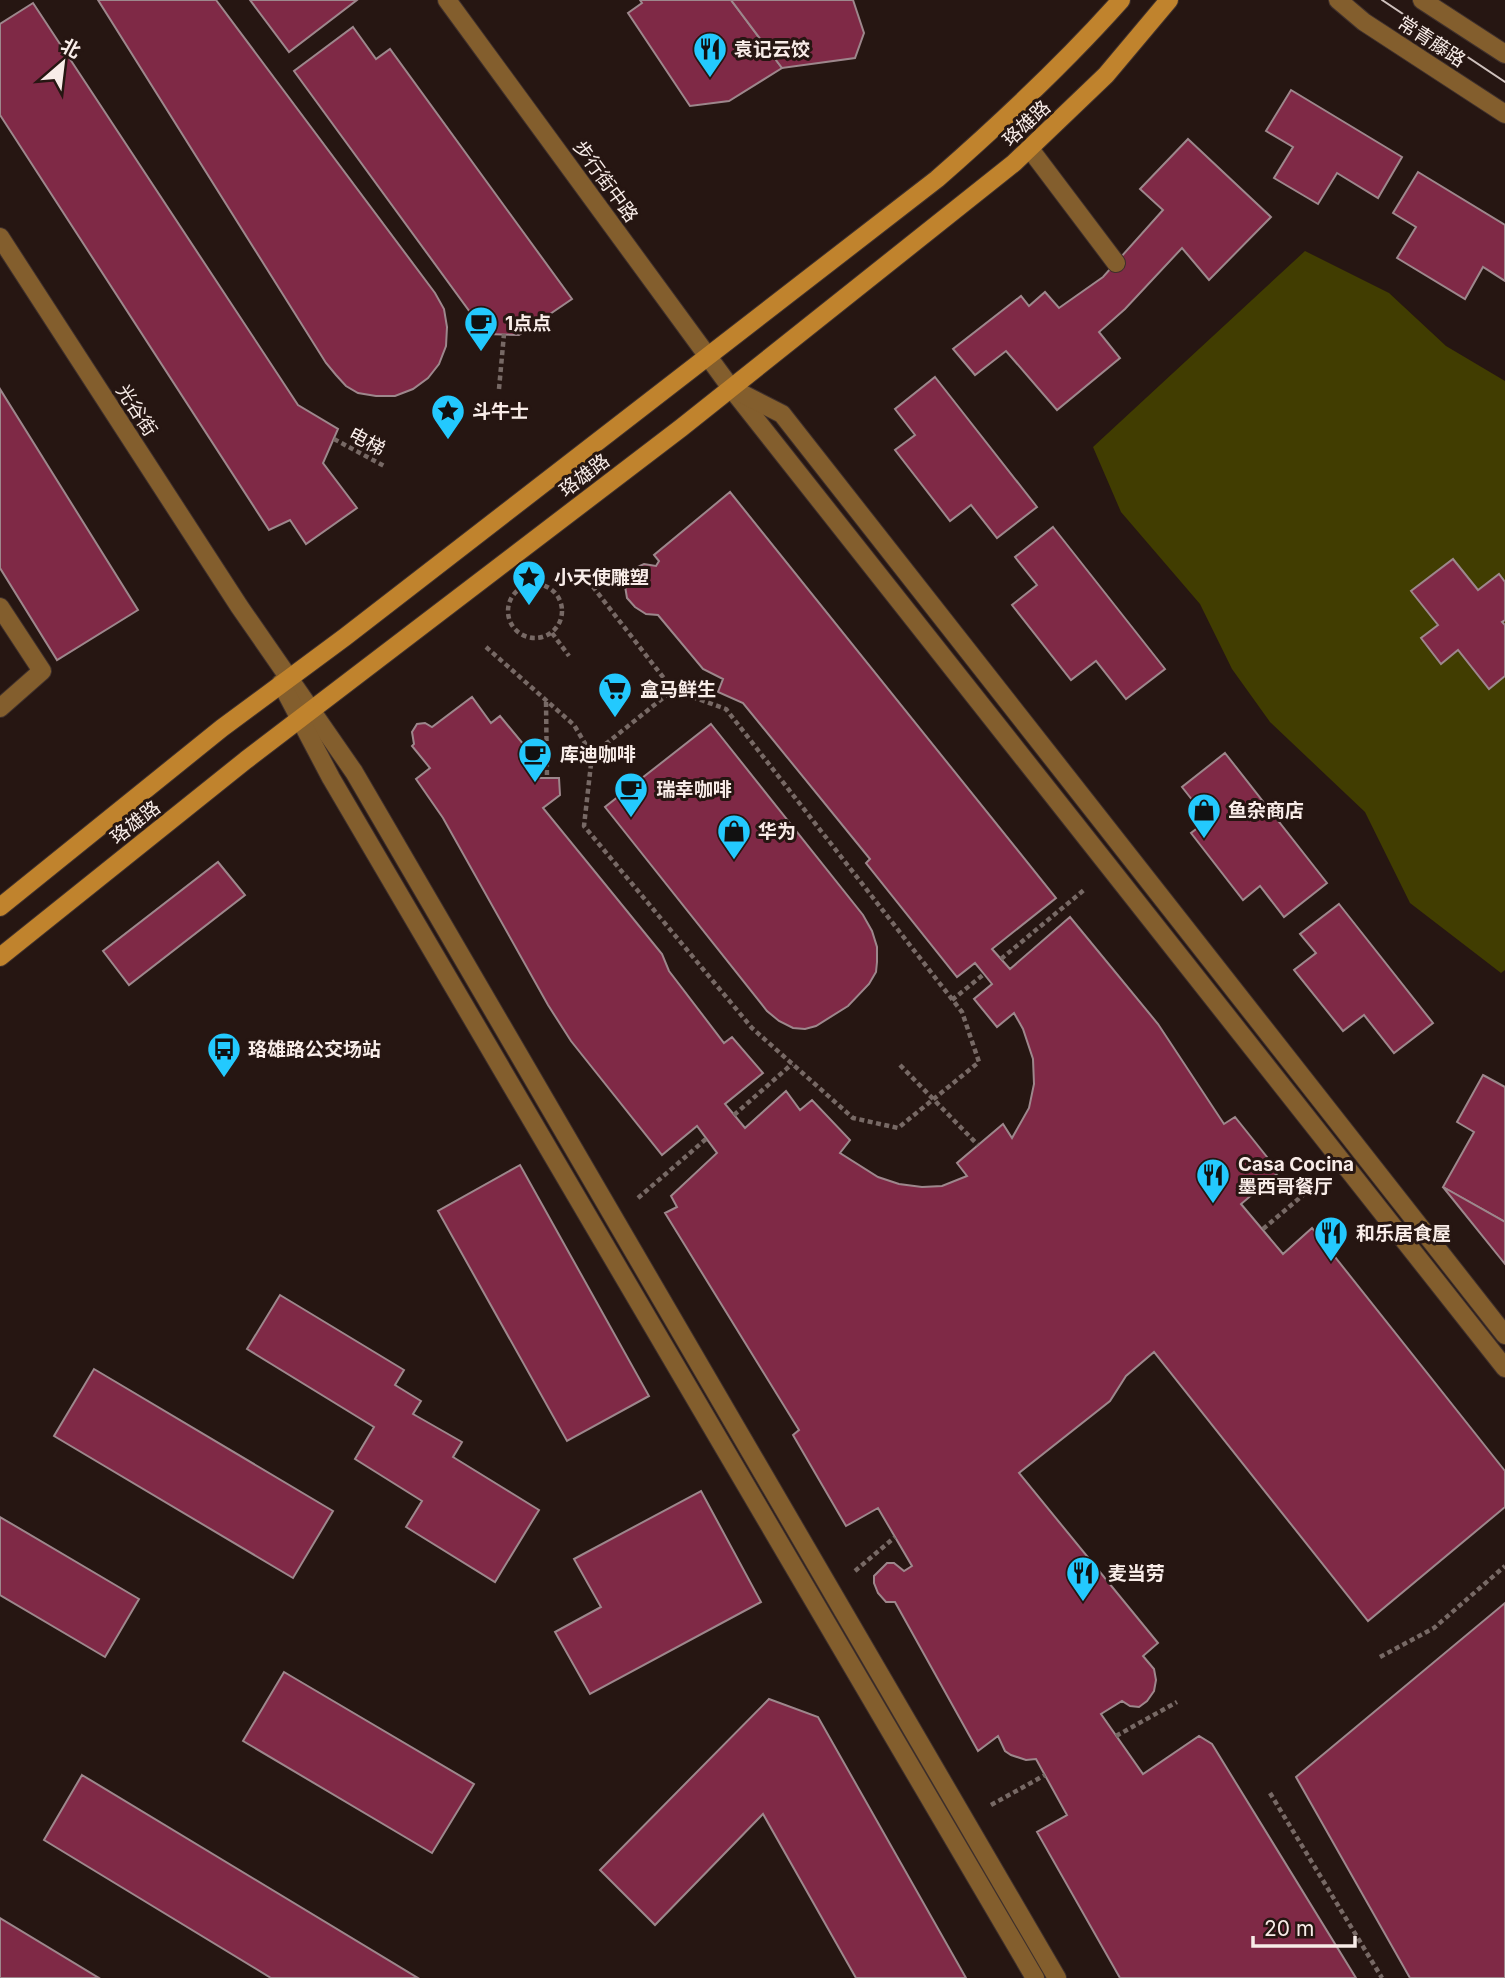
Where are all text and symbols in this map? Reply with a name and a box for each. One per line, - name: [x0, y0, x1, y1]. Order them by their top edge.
- street label: 常青藤路: [1394, 11, 1470, 72]
- north arrow: [28, 28, 98, 98]
- restaurant icon: 袁记云饺: [691, 30, 729, 79]
- text: 北: [57, 34, 85, 63]
- place label: 袁记云饺: [734, 38, 810, 61]
- street label: 珞雄路: [998, 96, 1055, 151]
- street label: 步行街中路: [568, 136, 643, 226]
- cafe icon: 1点点: [462, 304, 500, 353]
- place label: 1点点: [505, 312, 551, 335]
- street label: 光谷街: [111, 380, 162, 440]
- place icon: 斗牛士: [429, 392, 467, 441]
- place label: 斗牛士: [472, 400, 529, 423]
- street label: 电梯: [345, 422, 389, 461]
- street label: 珞雄路: [555, 449, 614, 502]
- place icon: 小天使雕塑: [510, 558, 548, 607]
- place label: 小天使雕塑: [554, 566, 649, 589]
- supermarket icon: 盒马鲜生: [596, 670, 634, 719]
- place label: 盒马鲜生: [640, 678, 716, 701]
- cafe icon: 库迪咖啡: [516, 735, 554, 784]
- place label: 库迪咖啡: [560, 743, 636, 766]
- cafe icon: 瑞幸咖啡: [612, 770, 650, 819]
- place label: 瑞幸咖啡: [656, 778, 732, 801]
- shop icon: 鱼杂商店: [1185, 791, 1223, 840]
- street label: 珞雄路: [106, 796, 165, 849]
- place label: 鱼杂商店: [1228, 799, 1304, 822]
- shop icon: 华为: [715, 812, 753, 861]
- place label: 华为: [758, 820, 796, 843]
- bus stop icon: 珞雄路公交场站: [205, 1030, 243, 1079]
- place label: 珞雄路公交场站: [248, 1038, 381, 1061]
- place label: Casa Cocina 墨西哥餐厅: [1238, 1153, 1354, 1198]
- restaurant icon: Casa Cocina 墨西哥餐厅: [1194, 1156, 1232, 1205]
- restaurant icon: 和乐居食屋: [1312, 1214, 1350, 1263]
- place label: 和乐居食屋: [1356, 1222, 1451, 1245]
- restaurant icon: 麦当劳: [1064, 1554, 1102, 1603]
- place label: 麦当劳: [1108, 1562, 1165, 1585]
- scale bar: [1253, 1904, 1354, 1948]
- text: 20 m: [1264, 1916, 1314, 1941]

